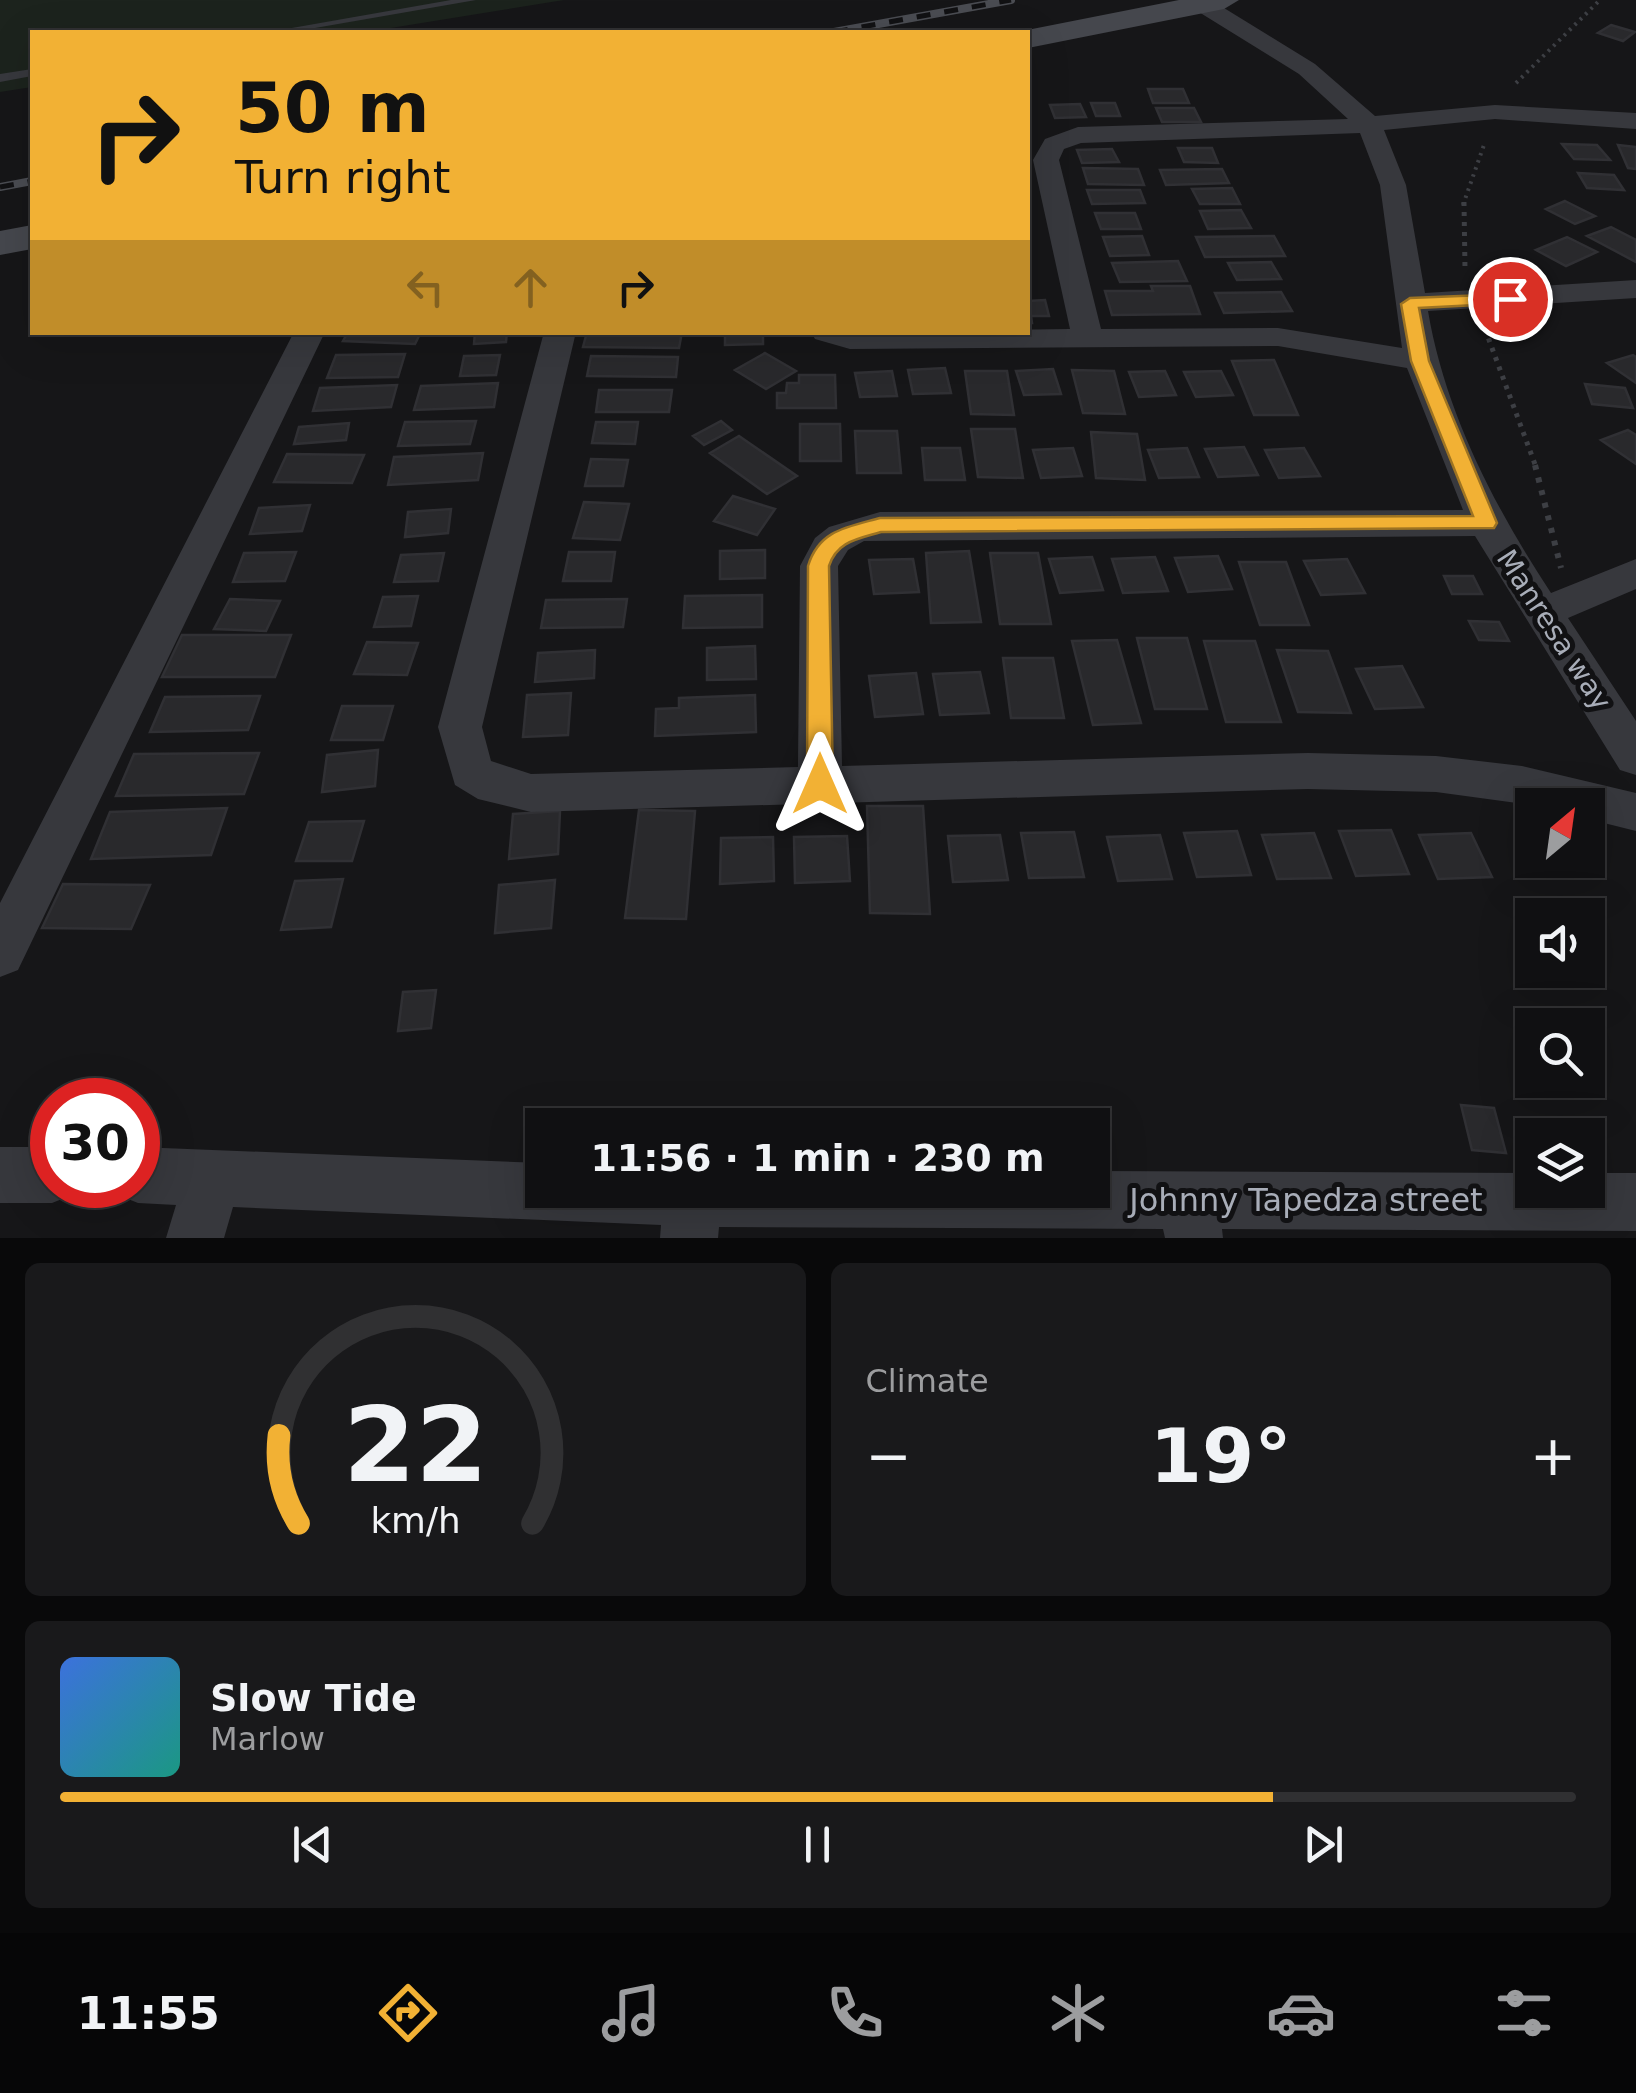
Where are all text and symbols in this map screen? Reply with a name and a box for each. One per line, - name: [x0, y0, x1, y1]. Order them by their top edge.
- text: 50 m: [235, 67, 430, 149]
- icon: right: [70, 70, 200, 200]
- text: Turn right: [235, 151, 450, 204]
- pin: [1468, 257, 1553, 342]
- icon: left: [398, 260, 453, 315]
- icon: ahead: [503, 260, 558, 315]
- icon: right: [608, 260, 663, 315]
- icon: arrive: [1483, 272, 1538, 327]
- street label: Manresa way: [1490, 544, 1618, 716]
- position arrow: [768, 732, 872, 836]
- north arrow: [1515, 788, 1605, 878]
- map controls: [1515, 788, 1605, 1208]
- button: sound: [1515, 898, 1605, 988]
- button: search: [1515, 1008, 1605, 1098]
- speed limit sign: 30: [30, 1078, 160, 1208]
- button: layers: [1515, 1118, 1605, 1208]
- text: 11:56 · 1 min · 230 m: [590, 1136, 1045, 1180]
- street label: Johnny Tapedza street: [1127, 1181, 1483, 1219]
- text: Climate: [866, 1362, 989, 1400]
- text: 22: [343, 1384, 488, 1506]
- text: 19°: [1150, 1412, 1292, 1500]
- text: −: [866, 1424, 912, 1488]
- text: +: [1530, 1424, 1576, 1488]
- text: km/h: [370, 1500, 460, 1541]
- text: Slow Tide: [210, 1676, 417, 1720]
- text: Marlow: [210, 1720, 325, 1758]
- icon: previous: [285, 1817, 340, 1872]
- icon: pause: [790, 1817, 845, 1872]
- icon: next: [1296, 1817, 1351, 1872]
- icon: directions: [373, 1978, 443, 2048]
- icon: music: [596, 1978, 666, 2048]
- icon: phone: [820, 1978, 890, 2048]
- icon: climate: [1043, 1978, 1113, 2048]
- icon: car: [1266, 1978, 1336, 2048]
- icon: filters: [1489, 1978, 1559, 2048]
- text: 11:55: [77, 1987, 220, 2040]

